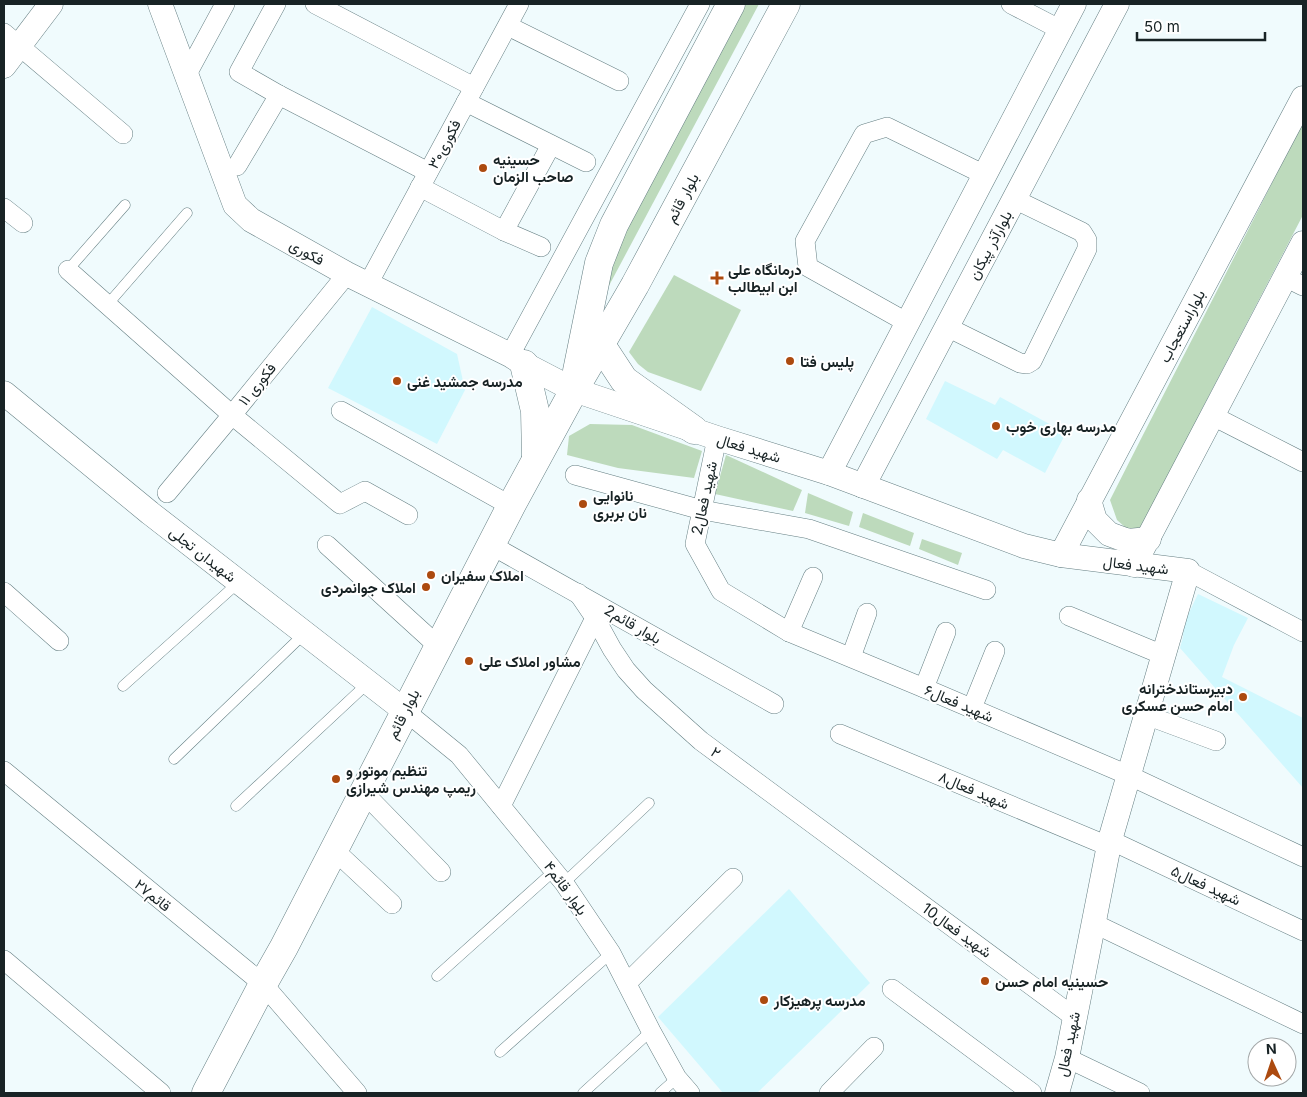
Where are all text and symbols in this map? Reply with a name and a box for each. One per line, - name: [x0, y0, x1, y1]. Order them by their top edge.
- scale bar: [1137, 10, 1264, 42]
- text: 50 m: [1144, 17, 1180, 36]
- street label: فکوری۳۰: [423, 116, 466, 172]
- place label: حسینیه صاحب الزمان: [493, 150, 574, 186]
- marker: حسینیه صاحب الزمان: [477, 162, 489, 174]
- street label: بلوار قائم: [661, 170, 704, 227]
- street label: بلوارآذر پیکان: [964, 207, 1017, 283]
- street label: فکوری: [286, 235, 328, 270]
- place label: درمانگاه علی ابن ابیطالب: [728, 260, 802, 296]
- marker: درمانگاه علی ابن ابیطالب: [710, 271, 724, 285]
- street label: بلواراستعجاب: [1155, 286, 1209, 366]
- place label: پلیس فتا: [800, 352, 854, 372]
- marker: پلیس فتا: [784, 355, 796, 367]
- street label: فکوری ۱۱: [234, 359, 281, 410]
- place label: مدرسه جمشید غنی: [407, 372, 523, 391]
- marker: مدرسه جمشید غنی: [391, 375, 403, 387]
- place label: مدرسه بهاری خوب: [1006, 417, 1116, 436]
- marker: مدرسه بهاری خوب: [990, 420, 1002, 432]
- street label: شهید فعال: [715, 429, 783, 467]
- street label: شهید فعال2: [687, 459, 721, 537]
- place label: نانوایی نان بربری: [593, 486, 647, 522]
- marker: نانوایی نان بربری: [577, 498, 589, 510]
- street label: شهیدان تجلی: [165, 522, 240, 587]
- street label: شهید فعال: [1102, 552, 1170, 578]
- place label: املاک سفیران: [441, 566, 524, 585]
- marker: املاک سفیران: [425, 569, 437, 581]
- place label: املاک جوانمردی: [321, 578, 416, 597]
- marker: املاک جوانمردی: [420, 581, 432, 593]
- street label: 2بلوار قائم: [601, 600, 665, 649]
- place label: مشاور املاک علی: [479, 652, 581, 671]
- marker: مشاور املاک علی: [463, 655, 475, 667]
- place label: دبیرستاندخترانه امام حسن عسکری: [1122, 679, 1233, 716]
- street label: شهید فعال۶: [922, 680, 997, 726]
- street label: بلوار قائم: [382, 686, 425, 743]
- marker: دبیرستاندخترانه امام حسن عسکری: [1237, 691, 1249, 703]
- street label: ۲: [707, 742, 725, 762]
- place label: تنظیم موتور و ریمپ مهندس شیرازی: [346, 761, 476, 798]
- street label: شهید فعال۸: [936, 767, 1012, 813]
- marker: تنظیم موتور و ریمپ مهندس شیرازی: [330, 773, 342, 785]
- street label: بلوار قائم۴: [539, 857, 592, 919]
- street label: شهید فعال۵: [1168, 861, 1244, 909]
- street label: قائم۲۷: [130, 875, 175, 916]
- street label: 10شهید فعال: [918, 898, 996, 962]
- place label: حسینیه امام حسن: [995, 972, 1108, 992]
- marker: حسینیه امام حسن: [979, 975, 991, 987]
- place label: مدرسه پرهیزکار: [773, 991, 866, 1011]
- marker: مدرسه پرهیزکار: [758, 994, 770, 1006]
- street label: شهید فعال: [1052, 1010, 1084, 1078]
- north arrow: [1247, 1037, 1297, 1087]
- text: N: [1266, 1040, 1277, 1057]

